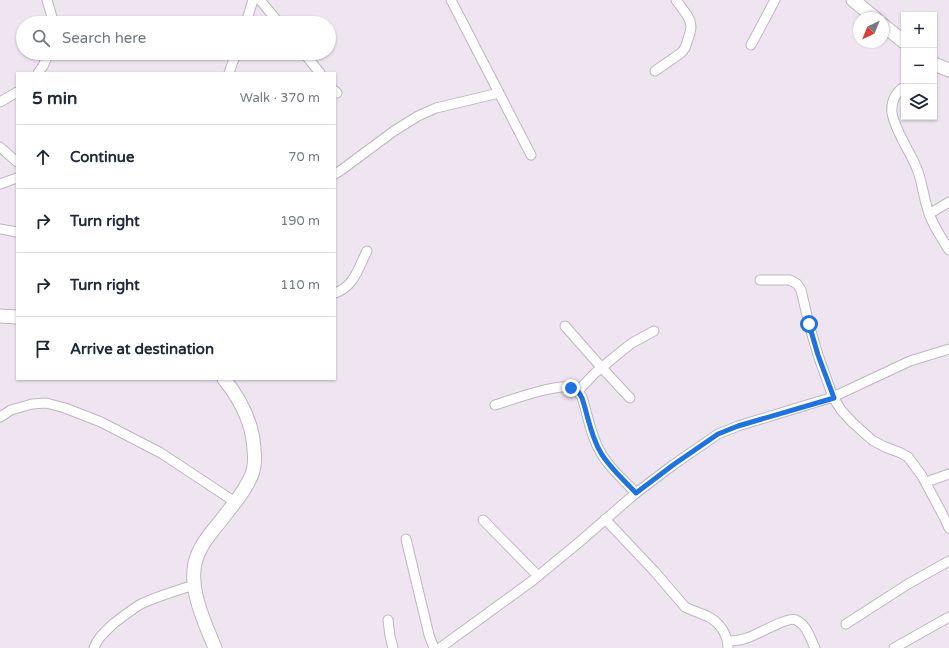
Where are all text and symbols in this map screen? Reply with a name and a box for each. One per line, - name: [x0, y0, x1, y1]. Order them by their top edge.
- north arrow: [853, 12, 889, 48]
- map controls: [901, 12, 937, 120]
- button: +: [901, 12, 937, 48]
- search box: [16, 16, 336, 60]
- icon: search: [30, 27, 52, 49]
- text: Search here: [62, 29, 146, 47]
- button: −: [901, 48, 937, 84]
- button: layers: [901, 84, 937, 120]
- text: 5 min: [32, 88, 77, 109]
- text: Walk · 370 m: [240, 90, 320, 106]
- icon: ahead: [32, 146, 54, 168]
- text: Continue: [70, 148, 134, 166]
- text: 70 m: [288, 149, 320, 165]
- icon: right: [32, 210, 54, 232]
- text: Turn right: [70, 212, 140, 230]
- text: 190 m: [280, 213, 320, 229]
- icon: right: [32, 274, 54, 296]
- text: Turn right: [70, 276, 140, 294]
- text: 110 m: [280, 277, 320, 293]
- route start: [800, 315, 818, 333]
- icon: arrive: [32, 338, 54, 360]
- text: Arrive at destination: [70, 340, 214, 358]
- route end: [562, 379, 580, 397]

